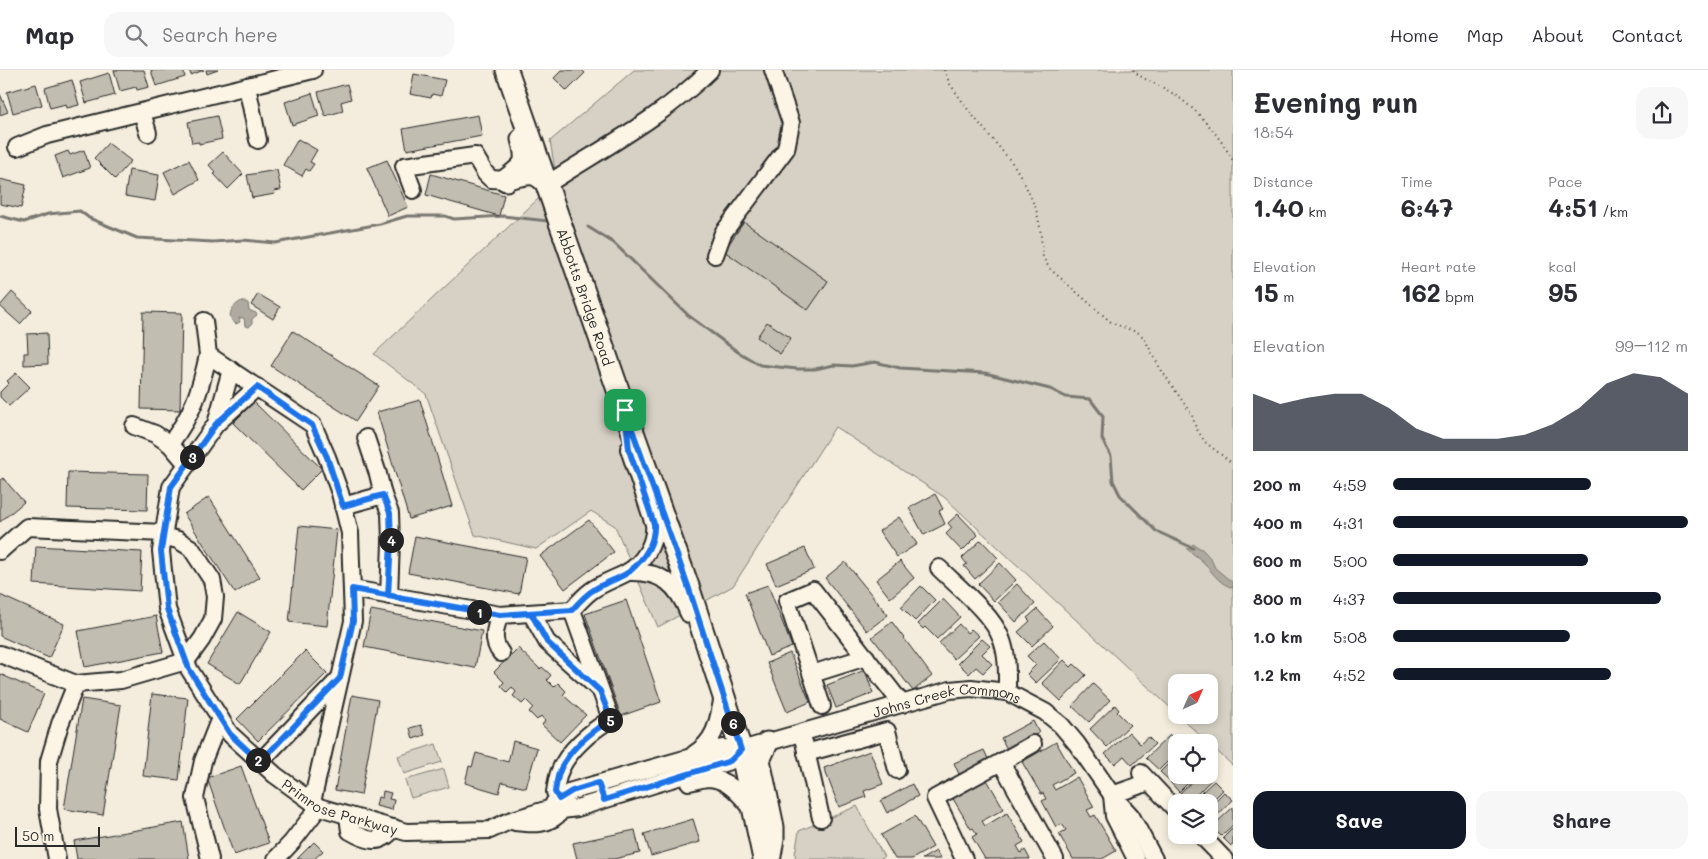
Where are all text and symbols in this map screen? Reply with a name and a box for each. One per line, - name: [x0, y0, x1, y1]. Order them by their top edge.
- search box: [104, 12, 454, 57]
- text: Map: [25, 19, 74, 50]
- icon: search: [122, 21, 150, 49]
- text: Search here: [162, 22, 278, 47]
- text: Home: [1390, 23, 1439, 47]
- text: Map: [1467, 23, 1503, 47]
- text: About: [1531, 23, 1584, 47]
- text: Contact: [1612, 23, 1683, 47]
- text: Evening run: [1253, 84, 1418, 120]
- button: share: [1636, 87, 1688, 139]
- text: 18:54: [1253, 121, 1294, 142]
- text: Distance: [1253, 172, 1313, 191]
- text: Time: [1401, 172, 1433, 191]
- text: Pace: [1548, 172, 1583, 191]
- text: 1.40: [1253, 191, 1304, 223]
- text: 6:47: [1401, 191, 1453, 223]
- text: 4:51: [1548, 191, 1598, 223]
- text: km: [1304, 202, 1327, 221]
- text: /km: [1598, 202, 1628, 221]
- street label: Abbotts Bridge Road: [553, 225, 618, 368]
- text: Elevation: [1253, 257, 1316, 276]
- text: Heart rate: [1401, 257, 1476, 276]
- text: kcal: [1548, 257, 1576, 276]
- text: 15: [1253, 276, 1279, 308]
- text: 162: [1401, 276, 1441, 308]
- text: 95: [1548, 276, 1578, 308]
- text: m: [1279, 287, 1294, 306]
- text: bpm: [1441, 287, 1474, 306]
- text: Elevation: [1253, 335, 1325, 356]
- text: 99–112 m: [1615, 335, 1688, 356]
- pin: [604, 389, 646, 431]
- icon: arrive: [611, 396, 639, 424]
- pin: 3: [180, 444, 204, 470]
- text: 3: [188, 448, 197, 467]
- text: 200 m: [1253, 474, 1301, 495]
- text: 4:59: [1333, 474, 1366, 495]
- text: 400 m: [1253, 512, 1302, 533]
- text: 4:31: [1333, 512, 1364, 533]
- pin: 4: [378, 528, 404, 552]
- text: 4: [387, 531, 396, 550]
- text: 600 m: [1253, 550, 1302, 571]
- text: 5:00: [1333, 550, 1367, 571]
- text: 800 m: [1253, 588, 1302, 609]
- text: 4:37: [1333, 588, 1366, 609]
- pin: 1: [466, 600, 492, 624]
- text: 1: [476, 603, 483, 622]
- text: 1.0 km: [1253, 626, 1302, 647]
- text: 5:08: [1333, 626, 1367, 647]
- text: 1.2 km: [1253, 664, 1301, 685]
- text: 4:52: [1333, 664, 1366, 685]
- north arrow: [1168, 674, 1218, 724]
- map controls: [1168, 674, 1218, 844]
- street label: Johns Creek Commons: [870, 678, 1025, 721]
- pin: 5: [598, 708, 622, 732]
- pin: 6: [720, 710, 746, 736]
- text: 5: [606, 711, 615, 730]
- text: 6: [729, 714, 738, 733]
- button: locate: [1168, 734, 1218, 784]
- pin: 2: [246, 748, 270, 772]
- text: 2: [255, 751, 262, 770]
- street label: Primrose Parkway: [278, 774, 400, 839]
- button: Save: [1253, 791, 1466, 849]
- button: Share: [1476, 791, 1688, 849]
- button: layers: [1168, 794, 1218, 844]
- scale bar: [15, 824, 100, 847]
- text: 50 m: [22, 826, 54, 845]

